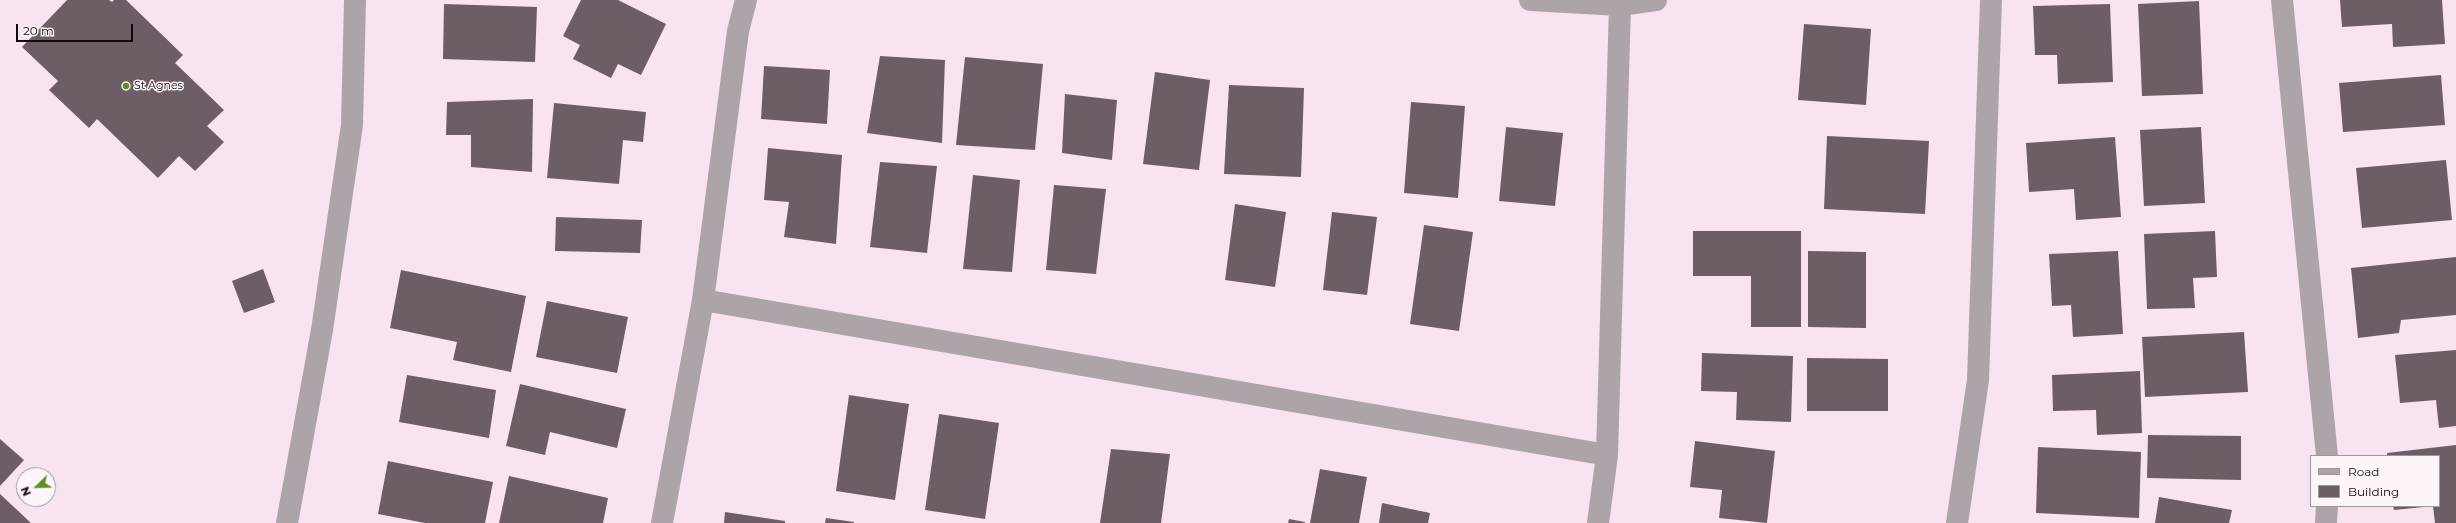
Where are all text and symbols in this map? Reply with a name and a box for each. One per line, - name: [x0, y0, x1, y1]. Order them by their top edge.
- scale bar: [18, 16, 135, 42]
- text: 20 m: [23, 23, 54, 38]
- place label: St Agnes: [134, 79, 183, 93]
- marker: St Agnes: [121, 81, 131, 91]
- legend: [2310, 455, 2440, 507]
- text: Road: [2348, 464, 2379, 479]
- north arrow: [16, 467, 56, 507]
- text: N: [18, 484, 34, 498]
- text: Building: [2348, 484, 2399, 499]

